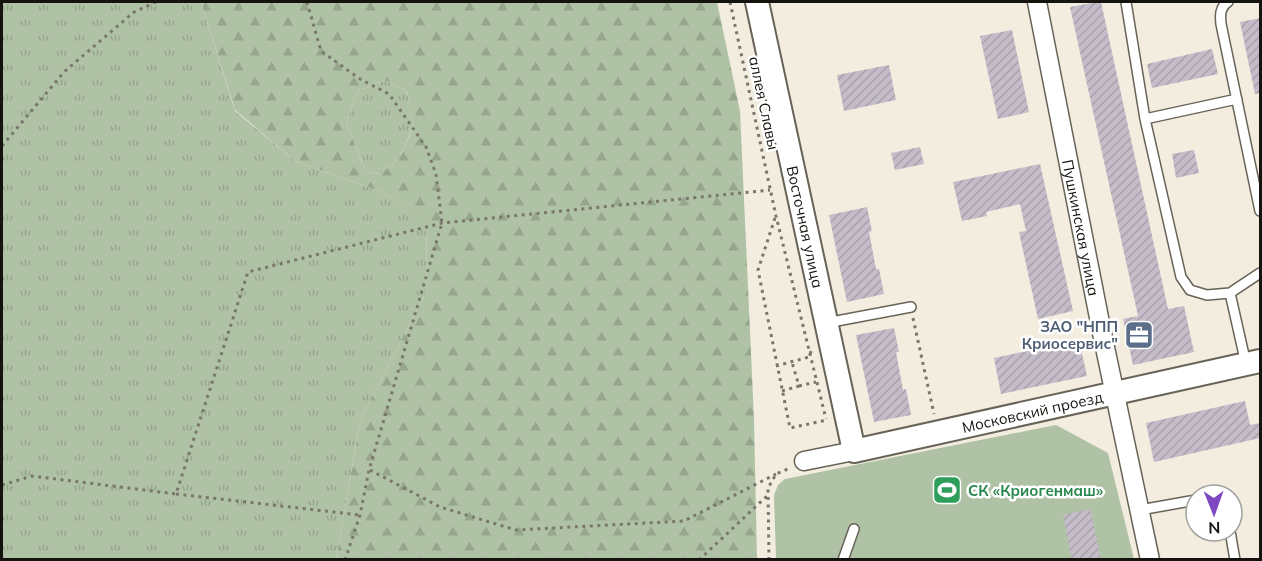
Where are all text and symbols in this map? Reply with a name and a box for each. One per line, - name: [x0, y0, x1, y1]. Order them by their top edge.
- street label: аллея Славы: [745, 55, 783, 151]
- street label: Пушкинская улица: [1059, 158, 1104, 298]
- street label: Восточная улица: [783, 164, 828, 290]
- place label: ЗАО "НПП Криосервис": [1022, 317, 1118, 353]
- office icon: ЗАО "НПП Криосервис": [1123, 319, 1155, 351]
- street label: Московский проезд: [960, 387, 1105, 436]
- sports icon: СК «Криогенмаш»: [931, 474, 963, 506]
- place label: СК «Криогенмаш»: [968, 481, 1104, 500]
- north arrow: [1184, 483, 1244, 543]
- text: N: [1208, 518, 1220, 538]

